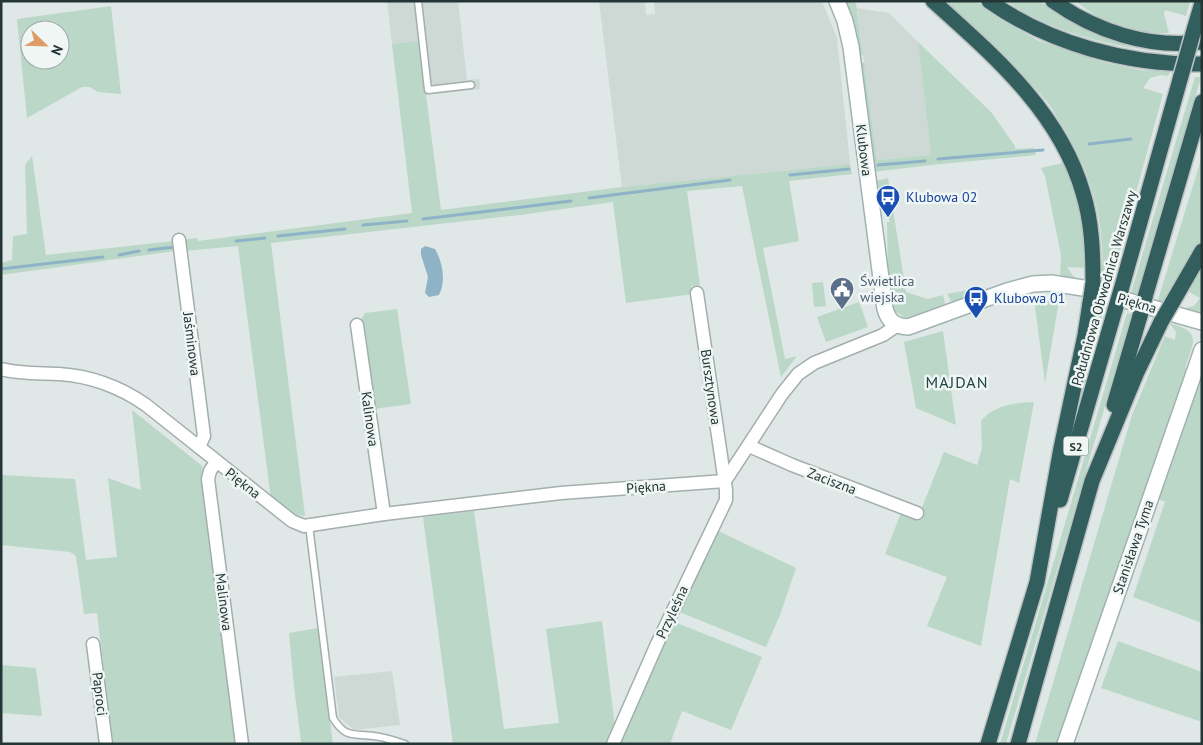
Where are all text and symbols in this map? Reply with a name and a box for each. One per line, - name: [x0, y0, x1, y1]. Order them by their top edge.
- north arrow: [20, 20, 70, 70]
- text: N: [47, 42, 67, 58]
- street label: Klubowa: [852, 123, 876, 177]
- bus stop icon: Klubowa 02: [875, 184, 901, 218]
- place label: Klubowa 02: [906, 188, 977, 206]
- street label: Południowa Obwodnica Warszawy: [1067, 188, 1141, 388]
- place label: Świetlica wiejska: [860, 272, 914, 306]
- public building icon: Świetlica wiejska: [829, 276, 855, 310]
- bus stop icon: Klubowa 01: [963, 285, 989, 319]
- place label: Klubowa 01: [994, 289, 1065, 307]
- street label: Piękna: [1115, 289, 1159, 317]
- street label: Jaśminowa: [179, 310, 205, 377]
- street label: Bursztynowa: [697, 348, 725, 426]
- district label: MAJDAN: [926, 372, 988, 392]
- street label: Kalinowa: [357, 390, 383, 448]
- road number: S2: [1064, 436, 1088, 456]
- street label: Zaciszna: [805, 463, 859, 499]
- street label: Piękna: [222, 464, 264, 502]
- street label: Piękna: [625, 477, 667, 497]
- street label: Stanisława Tyma: [1108, 497, 1158, 597]
- street label: Malinowa: [212, 572, 236, 632]
- street label: Przyleśna: [652, 583, 692, 641]
- street label: Paproci: [88, 671, 112, 717]

